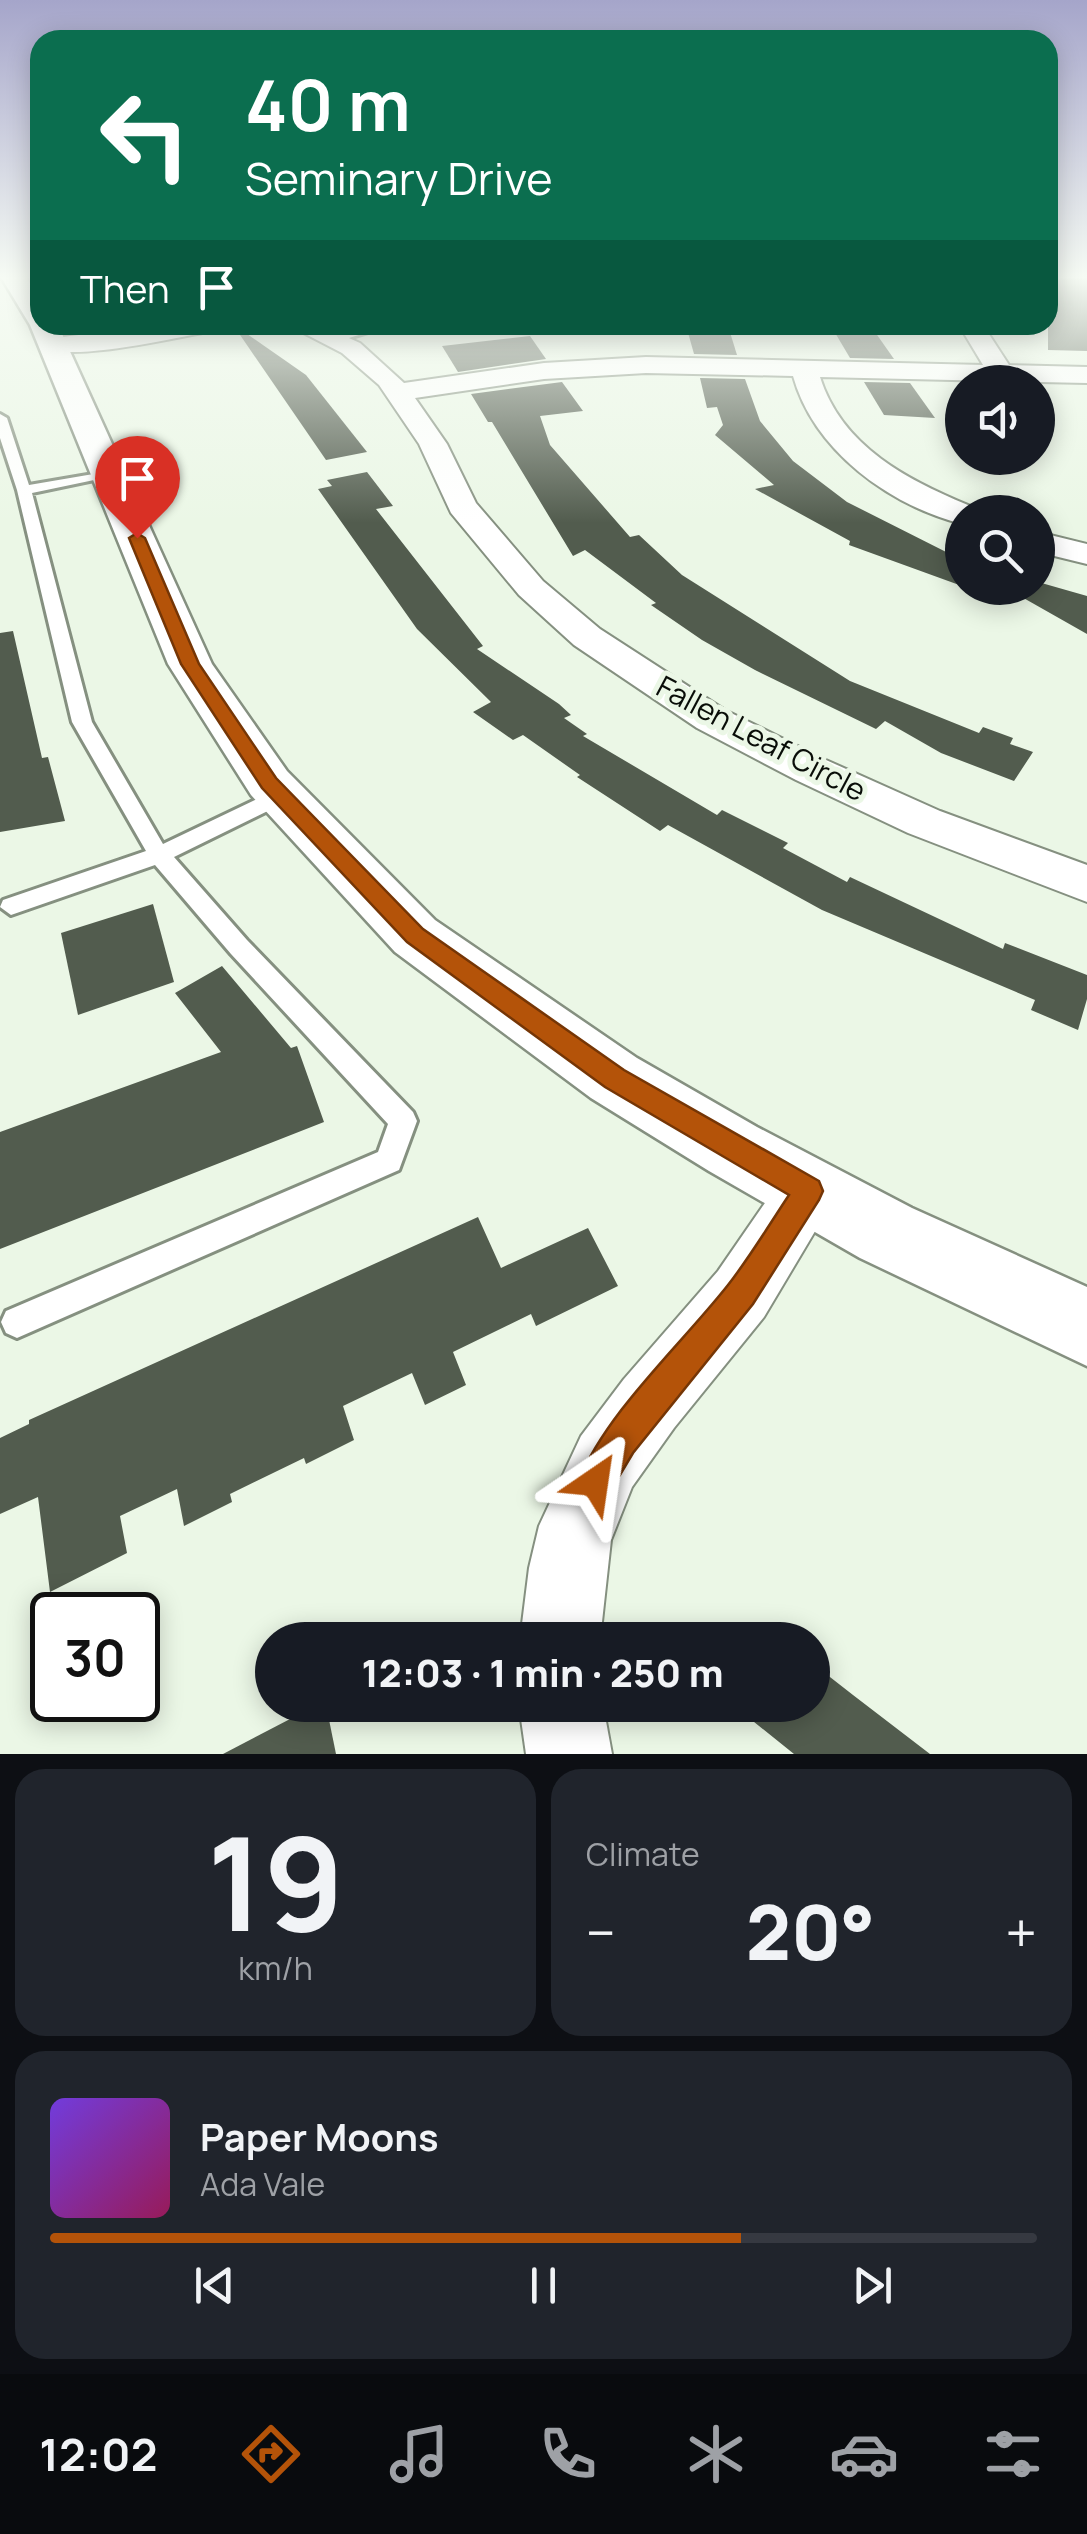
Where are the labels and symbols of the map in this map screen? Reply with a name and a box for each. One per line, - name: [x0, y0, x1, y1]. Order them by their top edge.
- pin: [95, 436, 180, 539]
- street label: Fallen Leaf Circle: [650, 665, 874, 810]
- position arrow: [543, 1430, 647, 1534]
- speed limit sign: 30: [30, 1592, 160, 1722]

